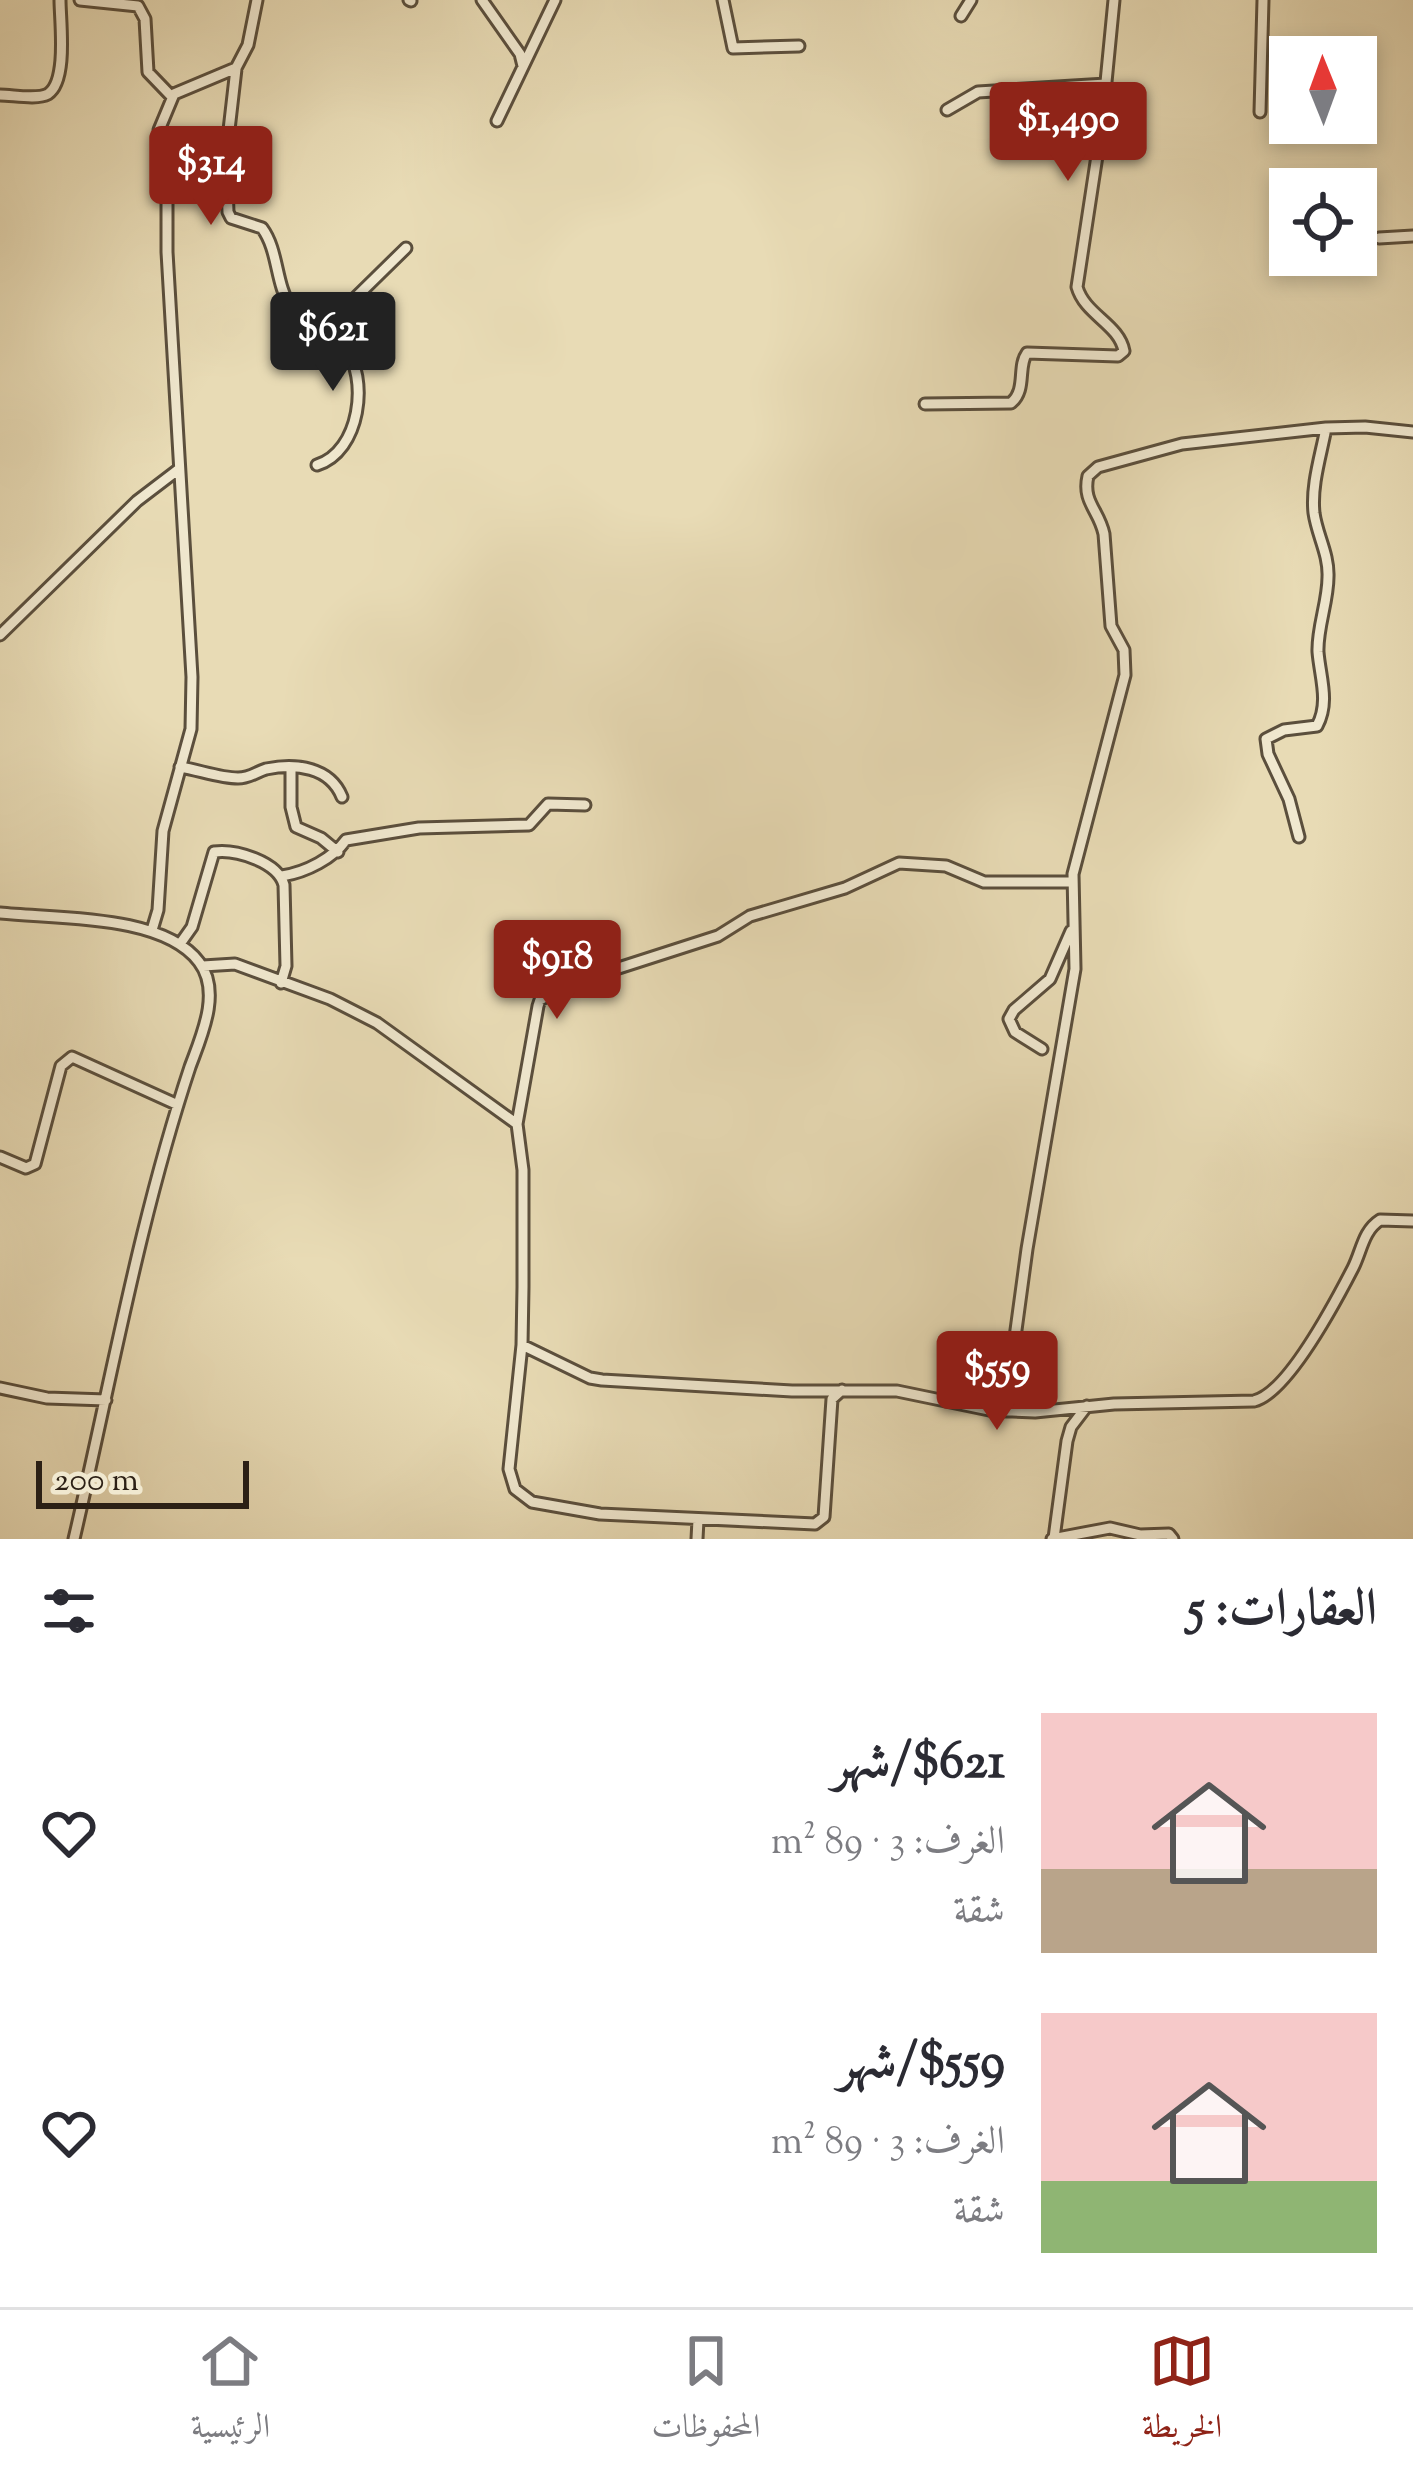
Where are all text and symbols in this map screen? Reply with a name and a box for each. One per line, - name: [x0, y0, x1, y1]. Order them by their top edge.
- north arrow: [1269, 36, 1377, 144]
- map controls: [1269, 36, 1377, 276]
- pin: $1,490: [970, 82, 1166, 184]
- text: $1,490: [1017, 93, 1119, 149]
- pin: $314: [140, 126, 282, 228]
- text: $314: [176, 137, 246, 193]
- button: locate: [1269, 168, 1377, 276]
- pin: $621: [262, 292, 404, 394]
- text: $621: [297, 303, 369, 359]
- pin: $918: [486, 920, 628, 1022]
- text: $918: [521, 931, 593, 987]
- pin: $559: [926, 1331, 1068, 1433]
- text: $559: [964, 1342, 1030, 1398]
- scale bar: [36, 1455, 249, 1508]
- text: 200 m: [54, 1458, 139, 1506]
- text: العقارات: 5: [1187, 1575, 1377, 1648]
- icon: filters: [36, 1578, 102, 1644]
- text: $621/شهر: [832, 1728, 1005, 1801]
- icon: home: [1137, 1761, 1281, 1905]
- icon: heart: [36, 1800, 102, 1866]
- text: الغرف: 3 · 89 m²: [771, 1816, 1005, 1872]
- text: شقة: [953, 1885, 1005, 1941]
- text: $559/شهر: [838, 2028, 1005, 2101]
- icon: home: [1137, 2061, 1281, 2205]
- icon: heart: [36, 2100, 102, 2166]
- text: الغرف: 3 · 89 m²: [771, 2116, 1005, 2172]
- text: شقة: [953, 2185, 1005, 2241]
- tab: الرئيسية: [191, 2328, 270, 2458]
- tab: المحفوظات: [652, 2328, 760, 2458]
- tab: الخريطة: [1142, 2328, 1222, 2458]

